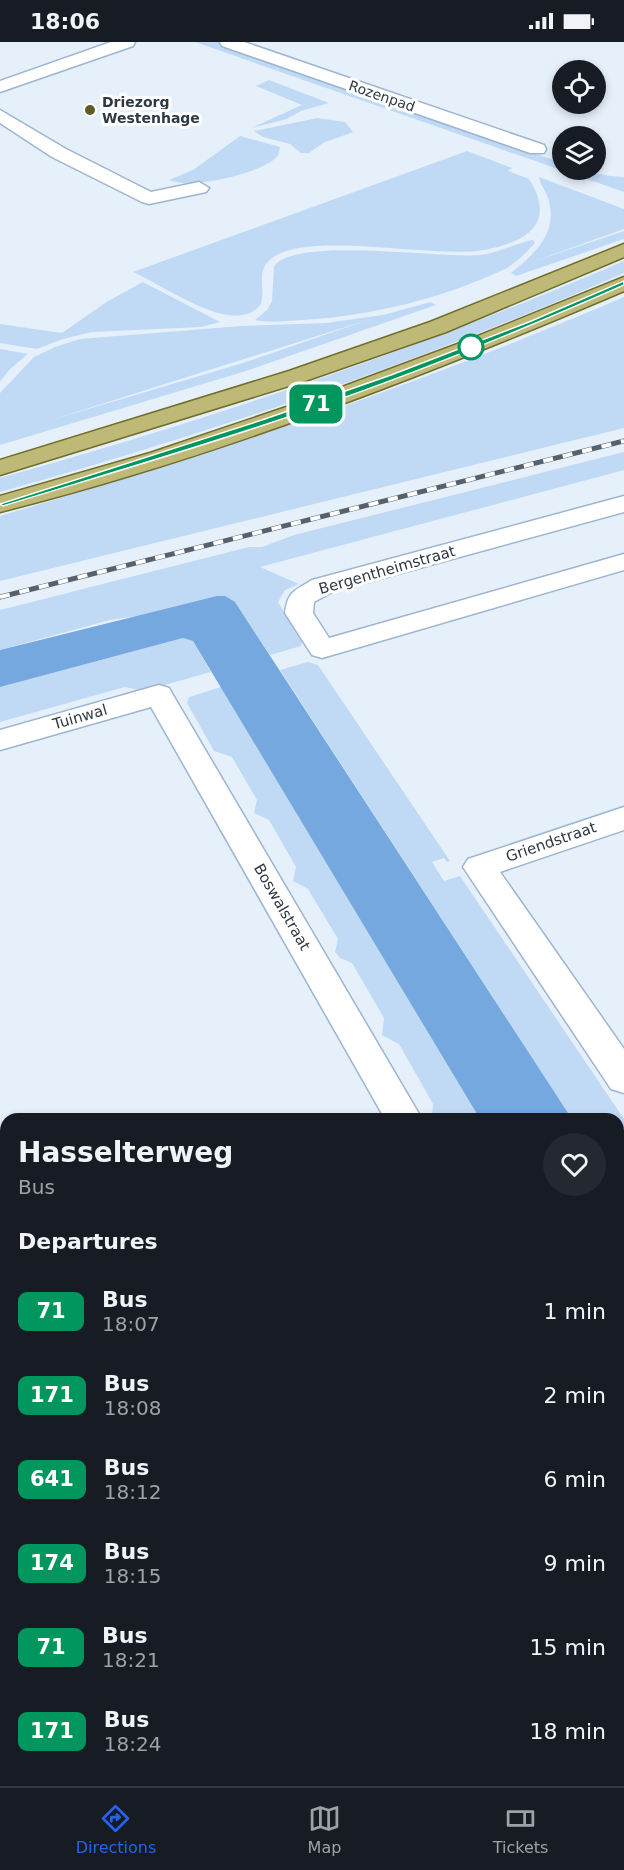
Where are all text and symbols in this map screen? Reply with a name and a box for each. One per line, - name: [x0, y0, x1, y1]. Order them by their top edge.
- text: 18:06: [30, 9, 100, 34]
- map controls: [552, 60, 606, 180]
- button: locate: [552, 60, 606, 114]
- street label: Rozenpad: [347, 77, 417, 115]
- place label: Driezorg Westenhage: [102, 94, 200, 126]
- marker: Driezorg Westenhage: [83, 103, 97, 117]
- button: layers: [552, 126, 606, 180]
- unlabelled marker: [458, 334, 484, 360]
- line badge: 71: [289, 384, 343, 424]
- text: 71: [301, 392, 331, 416]
- street label: Bergentheimstraat: [317, 542, 457, 598]
- street label: Tuinwal: [50, 701, 109, 734]
- street label: Griendstraat: [503, 818, 599, 866]
- street label: Boswalstraat: [250, 860, 314, 954]
- button: heart: [543, 1133, 606, 1196]
- text: Hasselterweg: [18, 1136, 233, 1169]
- text: Bus: [18, 1175, 55, 1199]
- text: Departures: [18, 1229, 158, 1254]
- text: Bus: [102, 1287, 148, 1312]
- text: 71: [36, 1299, 66, 1323]
- text: 1 min: [544, 1299, 606, 1324]
- text: 18:07: [102, 1312, 160, 1336]
- text: Bus: [104, 1371, 149, 1396]
- text: 171: [30, 1383, 74, 1407]
- text: 2 min: [544, 1383, 606, 1408]
- text: 18:08: [104, 1396, 161, 1420]
- text: Bus: [104, 1455, 149, 1480]
- text: 641: [30, 1467, 74, 1491]
- text: 6 min: [544, 1467, 606, 1492]
- text: 18:12: [104, 1480, 161, 1504]
- text: Bus: [104, 1539, 149, 1564]
- text: 174: [30, 1551, 74, 1575]
- text: 9 min: [544, 1551, 606, 1576]
- text: 18:15: [104, 1564, 161, 1588]
- text: Bus: [102, 1623, 148, 1648]
- text: 71: [36, 1635, 66, 1659]
- text: 15 min: [530, 1635, 606, 1660]
- text: 18:21: [102, 1648, 160, 1672]
- text: Bus: [104, 1707, 149, 1732]
- text: 171: [30, 1719, 74, 1743]
- text: 18 min: [530, 1719, 606, 1744]
- text: 18:24: [104, 1732, 161, 1756]
- tab: Directions: [76, 1802, 156, 1857]
- tab: Map: [308, 1802, 341, 1857]
- tab: Tickets: [493, 1802, 548, 1857]

